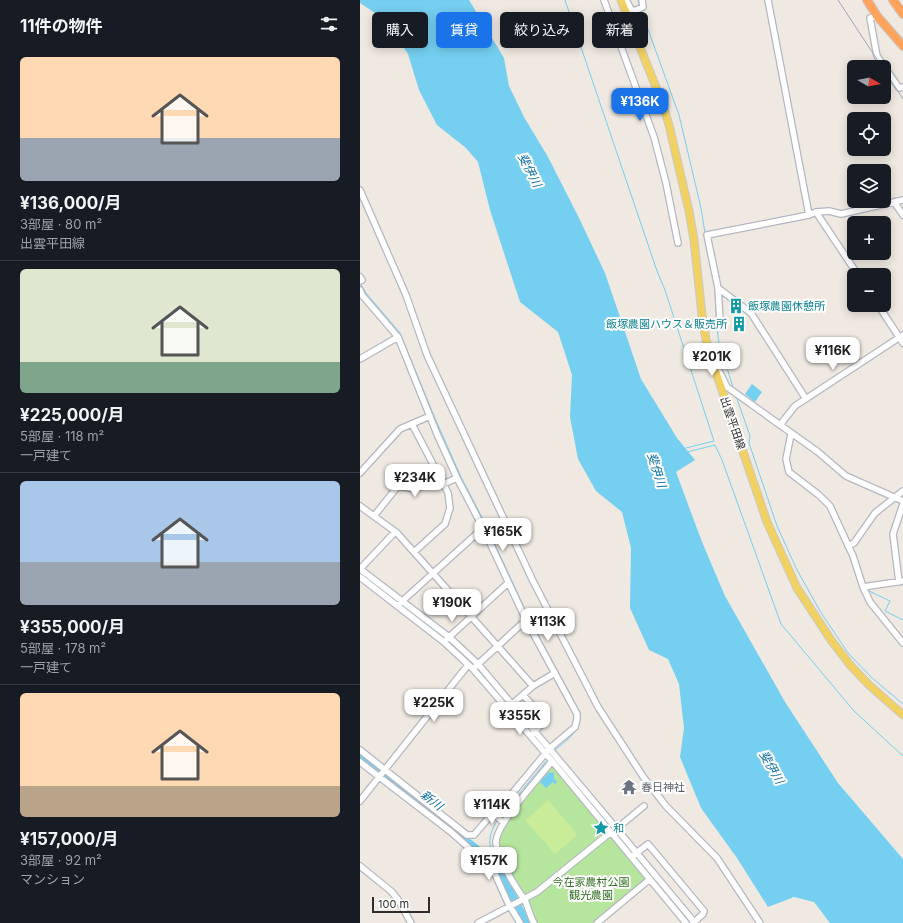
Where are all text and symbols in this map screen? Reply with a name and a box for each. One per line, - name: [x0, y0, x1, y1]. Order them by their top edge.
- chip: 購入: [372, 12, 428, 48]
- chip: 賃貸: [436, 12, 492, 48]
- chip: 絞り込み: [500, 12, 584, 48]
- chip: 新着: [592, 12, 648, 48]
- icon: filters: [318, 13, 340, 35]
- text: 11件の物件: [20, 16, 103, 36]
- north arrow: [847, 60, 891, 104]
- map controls: [847, 60, 891, 312]
- icon: home: [144, 83, 216, 155]
- pin: ¥136K: [612, 88, 668, 122]
- text: ¥136K: [620, 93, 660, 109]
- button: locate: [847, 112, 891, 156]
- water label: 斐伊川: [515, 151, 546, 191]
- button: layers: [847, 164, 891, 208]
- text: ¥136,000/月: [20, 193, 122, 213]
- text: 3部屋 · 80 m²: [20, 216, 102, 232]
- button: +: [847, 216, 891, 260]
- text: 出雲平田線: [20, 235, 85, 251]
- button: −: [847, 268, 891, 312]
- icon: home: [144, 295, 216, 367]
- building icon: 飯塚農園休憩所: [727, 297, 745, 315]
- place label: 飯塚農園休憩所: [748, 299, 826, 313]
- building icon: 飯塚農園ハウス＆販売所: [730, 315, 748, 333]
- place label: 飯塚農園ハウス＆販売所: [606, 317, 728, 331]
- pin: ¥116K: [805, 337, 861, 371]
- text: ¥116K: [815, 342, 851, 358]
- pin: ¥201K: [684, 343, 740, 377]
- text: ¥201K: [692, 348, 732, 364]
- street label: 出雲平田線: [717, 395, 749, 451]
- text: ¥225,000/月: [20, 405, 125, 425]
- text: 5部屋 · 118 m²: [20, 428, 104, 444]
- text: 一戸建て: [20, 447, 72, 463]
- water label: 斐伊川: [644, 451, 670, 491]
- pin: ¥234K: [387, 464, 443, 498]
- text: ¥234K: [394, 469, 436, 485]
- icon: home: [144, 507, 216, 579]
- pin: ¥165K: [475, 518, 531, 552]
- text: ¥165K: [483, 523, 523, 539]
- pin: ¥190K: [424, 589, 480, 623]
- text: ¥190K: [432, 594, 472, 610]
- pin: ¥113K: [520, 608, 576, 642]
- text: ¥113K: [530, 613, 566, 629]
- text: ¥355,000/月: [20, 617, 125, 637]
- text: 5部屋 · 178 m²: [20, 640, 106, 656]
- text: 一戸建て: [20, 659, 72, 675]
- pin: ¥225K: [406, 689, 462, 723]
- text: ¥225K: [413, 694, 455, 710]
- pin: ¥355K: [492, 702, 548, 736]
- text: ¥355K: [499, 707, 541, 723]
- icon: home: [144, 719, 216, 791]
- water label: 斐伊川: [757, 748, 788, 788]
- temple icon: 春日神社: [620, 778, 638, 796]
- place label: 春日神社: [641, 780, 685, 794]
- water label: 新川: [418, 787, 448, 815]
- pin: ¥114K: [464, 791, 520, 825]
- text: ¥114K: [474, 796, 510, 812]
- place icon: 和: [592, 819, 610, 837]
- place label: 和: [613, 821, 624, 835]
- text: ¥157,000/月: [20, 829, 119, 849]
- pin: ¥157K: [461, 847, 517, 881]
- text: 3部屋 · 92 m²: [20, 852, 102, 868]
- text: ¥157K: [470, 852, 508, 868]
- text: マンション: [20, 871, 85, 887]
- park label: 今在家農村公園 観光農園: [553, 875, 630, 902]
- scale bar: [372, 895, 430, 914]
- text: 100 m: [378, 897, 409, 911]

